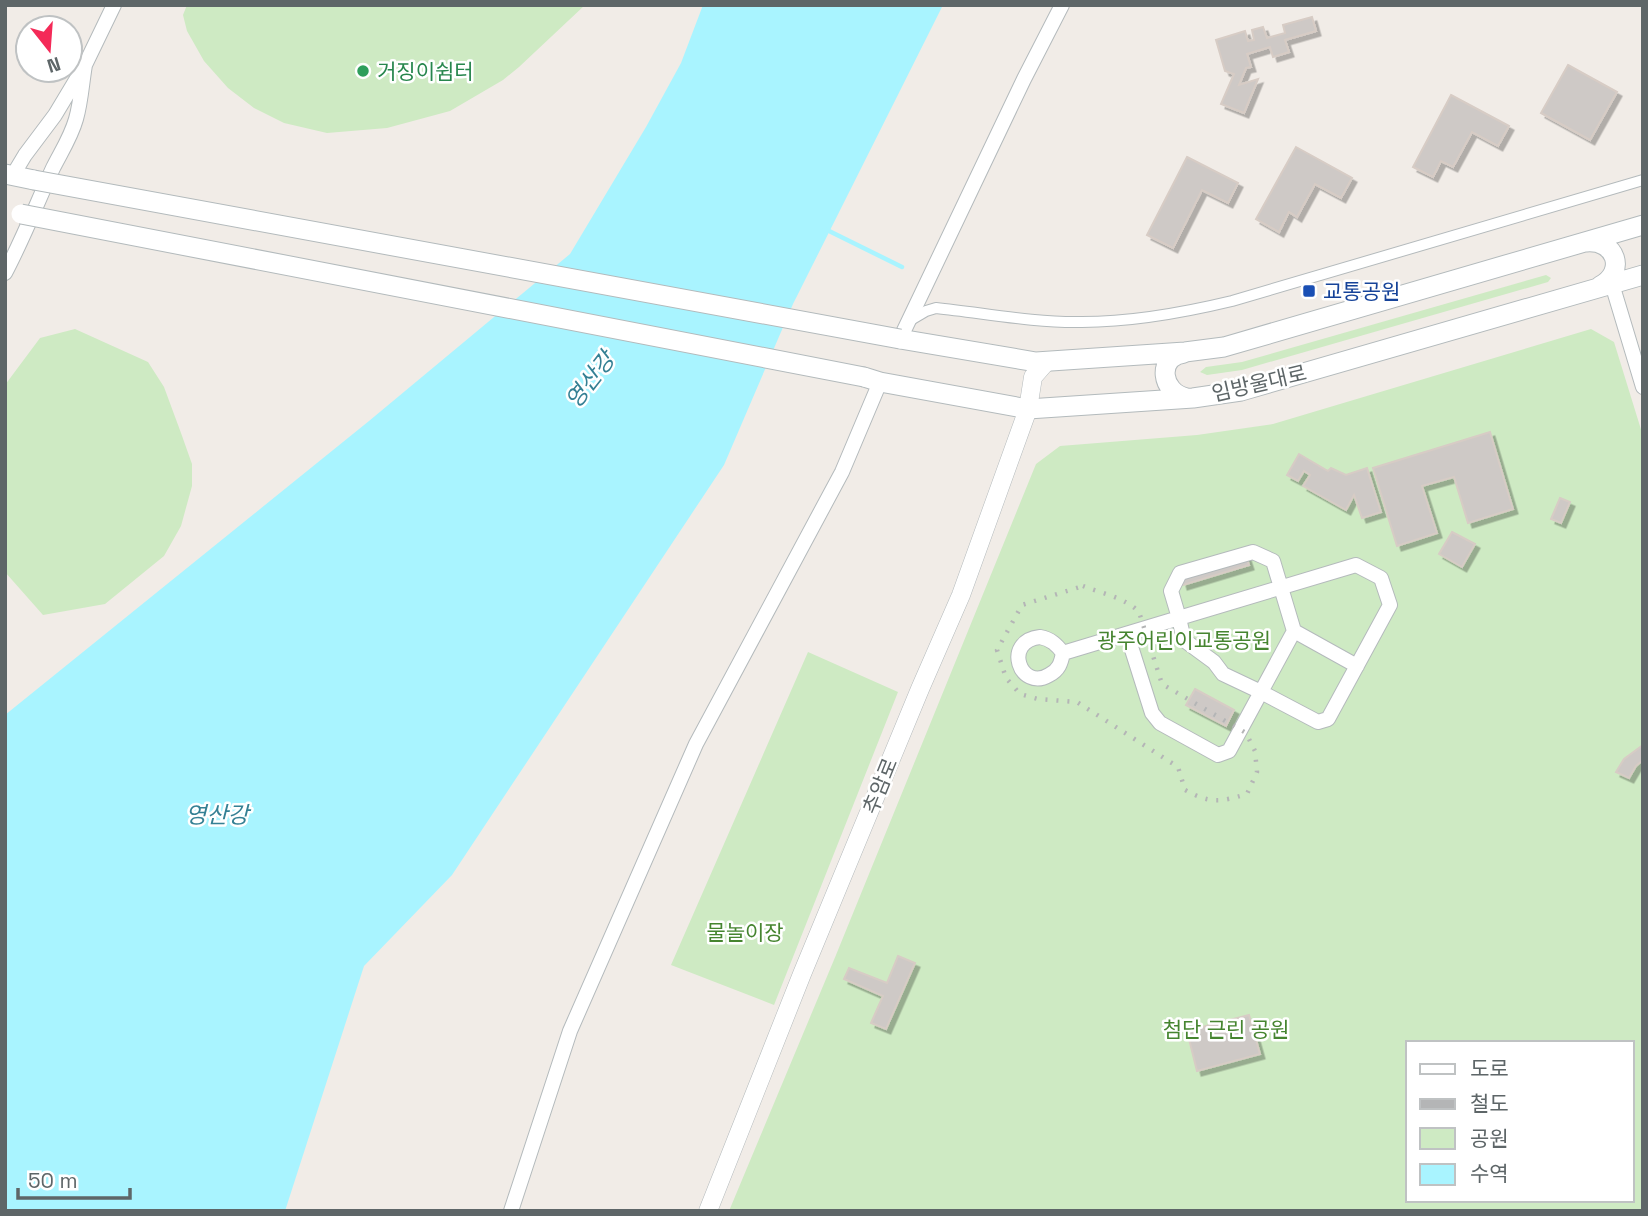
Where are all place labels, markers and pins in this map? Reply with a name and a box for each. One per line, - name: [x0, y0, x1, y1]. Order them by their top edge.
- place label: 거징이쉼터: [377, 58, 474, 85]
- marker: 거징이쉼터: [355, 63, 371, 79]
- place label: 교통공원: [1323, 278, 1400, 305]
- marker: 교통공원: [1301, 283, 1317, 299]

